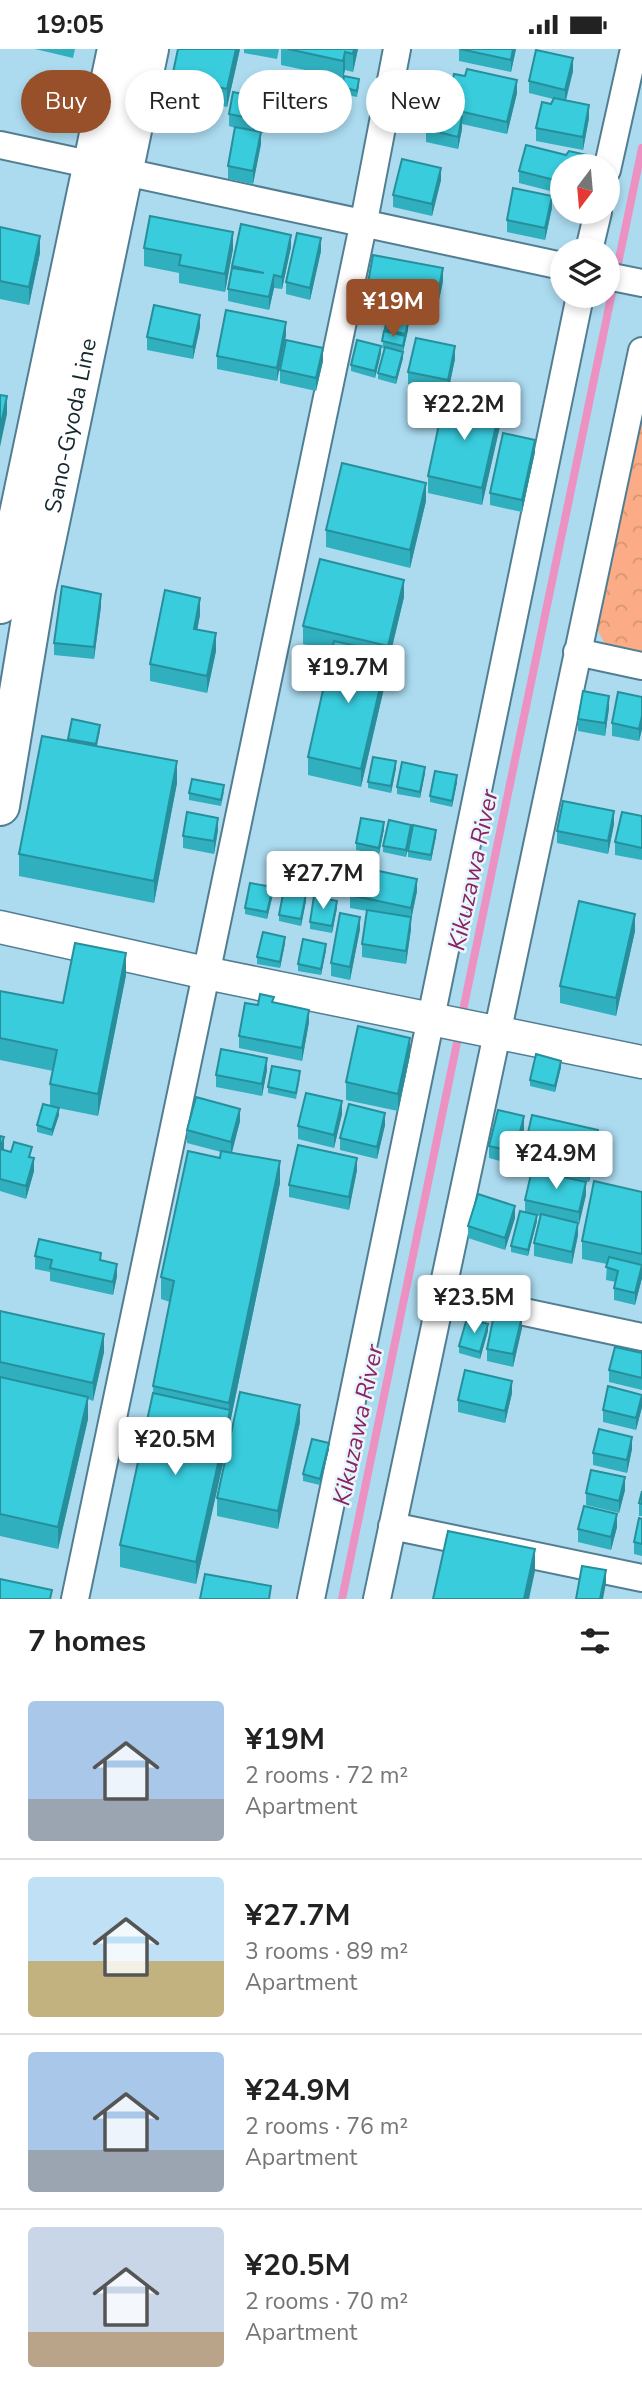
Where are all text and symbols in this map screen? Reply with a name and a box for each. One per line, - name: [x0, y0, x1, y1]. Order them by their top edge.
- text: 19:05: [35, 7, 104, 42]
- chip: Buy: [21, 70, 111, 133]
- chip: Rent: [125, 70, 224, 133]
- chip: Filters: [238, 70, 352, 133]
- chip: New: [366, 70, 465, 133]
- north arrow: [550, 154, 620, 224]
- map controls: [550, 154, 620, 308]
- button: layers: [550, 238, 620, 308]
- pin: ¥19M: [352, 279, 434, 339]
- text: ¥19M: [362, 286, 424, 317]
- street label: Sano-Gyoda Line: [37, 335, 104, 516]
- pin: ¥22.2M: [407, 383, 521, 442]
- text: ¥22.2M: [424, 389, 504, 420]
- pin: ¥19.7M: [291, 645, 405, 705]
- text: ¥19.7M: [308, 652, 388, 683]
- water label: Kikuzawa River: [440, 785, 506, 953]
- pin: ¥27.7M: [266, 851, 380, 911]
- text: ¥27.7M: [283, 858, 363, 889]
- pin: ¥24.9M: [499, 1131, 613, 1191]
- text: ¥24.9M: [516, 1138, 596, 1169]
- pin: ¥23.5M: [417, 1275, 531, 1335]
- text: ¥23.5M: [434, 1282, 514, 1313]
- water label: Kikuzawa River: [325, 1340, 391, 1508]
- pin: ¥20.5M: [118, 1417, 232, 1477]
- text: ¥20.5M: [135, 1424, 215, 1455]
- text: 7 homes: [28, 1621, 146, 1662]
- icon: filters: [576, 1622, 614, 1660]
- text: ¥19M: [245, 1719, 325, 1760]
- icon: home: [84, 1729, 168, 1813]
- text: 2 rooms · 72 m²: [245, 1760, 408, 1791]
- text: Apartment: [245, 1791, 357, 1822]
- text: ¥27.7M: [245, 1895, 350, 1936]
- icon: home: [84, 1905, 168, 1989]
- text: 3 rooms · 89 m²: [245, 1936, 408, 1967]
- text: Apartment: [245, 1967, 357, 1998]
- text: ¥24.9M: [245, 2070, 350, 2111]
- icon: home: [84, 2080, 168, 2164]
- text: 2 rooms · 76 m²: [245, 2111, 408, 2142]
- text: Apartment: [245, 2142, 357, 2173]
- text: ¥20.5M: [245, 2245, 350, 2286]
- icon: home: [84, 2255, 168, 2339]
- text: 2 rooms · 70 m²: [245, 2286, 408, 2317]
- text: Apartment: [245, 2317, 357, 2348]

